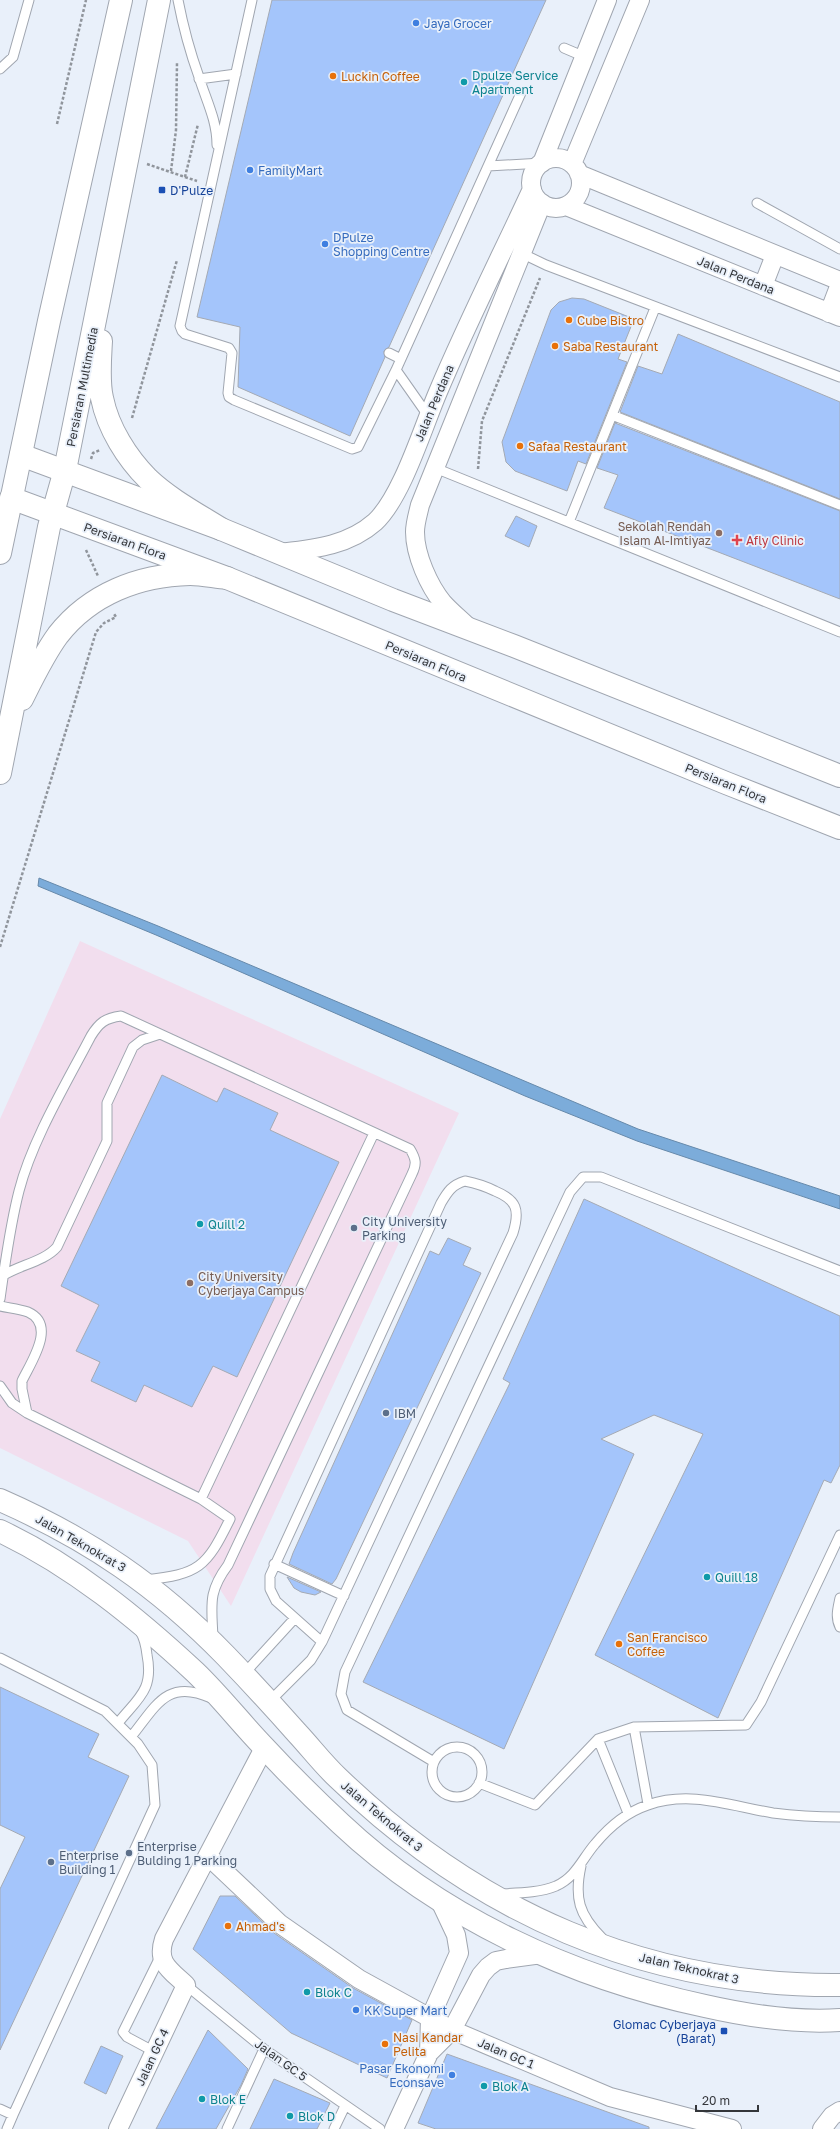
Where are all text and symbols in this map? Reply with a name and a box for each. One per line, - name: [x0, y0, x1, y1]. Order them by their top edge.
- place label: Jaya Grocer: [424, 16, 492, 31]
- marker: Jaya Grocer: [411, 18, 421, 28]
- place label: Dpulze Service Apartment: [472, 68, 558, 97]
- place label: Luckin Coffee: [341, 69, 420, 84]
- marker: Luckin Coffee: [328, 71, 338, 81]
- marker: Dpulze Service Apartment: [459, 77, 469, 87]
- place label: FamilyMart: [258, 163, 323, 178]
- marker: FamilyMart: [245, 165, 255, 175]
- place label: D'Pulze: [170, 183, 213, 198]
- marker: D'Pulze: [157, 185, 167, 195]
- place label: DPulze Shopping Centre: [333, 230, 430, 259]
- marker: DPulze Shopping Centre: [320, 239, 330, 249]
- street label: Jalan Perdana: [695, 253, 777, 297]
- place label: Cube Bistro: [577, 313, 644, 328]
- marker: Cube Bistro: [564, 315, 574, 325]
- street label: Persiaran Multimedia: [63, 326, 101, 448]
- place label: Saba Restaurant: [563, 339, 658, 354]
- marker: Saba Restaurant: [550, 341, 560, 351]
- street label: Jalan Perdana: [411, 362, 457, 444]
- place label: Safaa Restaurant: [528, 439, 627, 454]
- marker: Safaa Restaurant: [515, 441, 525, 451]
- street label: Persiaran Flora: [82, 519, 168, 563]
- place label: Sekolah Rendah Islam Al-Imtiyaz: [618, 519, 711, 548]
- marker: Sekolah Rendah Islam Al-Imtiyaz: [714, 528, 724, 538]
- place label: Afly Clinic: [746, 533, 804, 548]
- marker: Afly Clinic: [731, 534, 743, 546]
- street label: Persiaran Flora: [383, 637, 469, 685]
- street label: Persiaran Flora: [683, 760, 769, 806]
- place label: City University Parking: [362, 1214, 447, 1243]
- place label: Quill 2: [208, 1217, 245, 1232]
- marker: Quill 2: [195, 1219, 205, 1229]
- marker: City University Parking: [349, 1223, 359, 1233]
- place label: City University Cyberjaya Campus: [198, 1269, 304, 1298]
- marker: City University Cyberjaya Campus: [185, 1278, 195, 1288]
- place label: IBM: [394, 1406, 416, 1421]
- marker: IBM: [381, 1408, 391, 1418]
- street label: Jalan Teknokrat 3: [33, 1511, 129, 1575]
- place label: Quill 18: [715, 1570, 758, 1585]
- marker: Quill 18: [702, 1572, 712, 1582]
- place label: San Francisco Coffee: [627, 1630, 708, 1659]
- marker: San Francisco Coffee: [614, 1639, 624, 1649]
- street label: Jalan Teknokrat 3: [338, 1777, 426, 1855]
- place label: Enterprise Bulding 1 Parking: [137, 1839, 237, 1868]
- place label: Enterprise Building 1: [59, 1848, 119, 1877]
- marker: Enterprise Bulding 1 Parking: [124, 1848, 134, 1858]
- marker: Enterprise Building 1: [46, 1857, 56, 1867]
- place label: Ahmad's: [236, 1919, 285, 1934]
- marker: Ahmad's: [223, 1921, 233, 1931]
- street label: Jalan Teknokrat 3: [638, 1949, 740, 1987]
- place label: Blok C: [315, 1985, 352, 2000]
- marker: Blok C: [302, 1987, 312, 1997]
- place label: KK Super Mart: [364, 2003, 448, 2018]
- marker: KK Super Mart: [351, 2005, 361, 2015]
- place label: Glomac Cyberjaya (Barat): [613, 2017, 716, 2046]
- street label: Jalan GC 4: [132, 2026, 172, 2088]
- marker: Glomac Cyberjaya (Barat): [719, 2026, 729, 2036]
- place label: Nasi Kandar Pelita: [393, 2030, 463, 2059]
- street label: Jalan GC 1: [476, 2034, 537, 2072]
- street label: Jalan GC 5: [252, 2036, 310, 2084]
- marker: Nasi Kandar Pelita: [380, 2039, 390, 2049]
- place label: Pasar Ekonomi Econsave: [359, 2061, 444, 2090]
- marker: Pasar Ekonomi Econsave: [447, 2070, 457, 2080]
- place label: Blok A: [492, 2079, 529, 2094]
- marker: Blok A: [479, 2081, 489, 2091]
- scale bar: [696, 2087, 758, 2113]
- place label: Blok E: [210, 2092, 246, 2107]
- text: 20 m: [702, 2093, 730, 2108]
- marker: Blok E: [197, 2094, 207, 2104]
- place label: Blok D: [298, 2109, 335, 2124]
- marker: Blok D: [285, 2111, 295, 2121]

